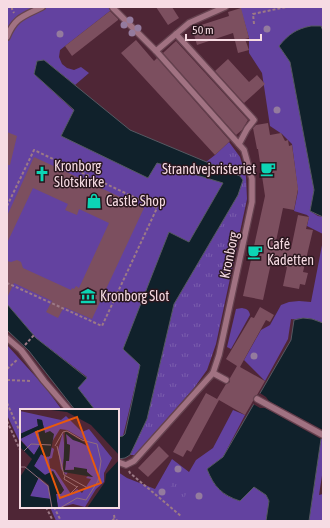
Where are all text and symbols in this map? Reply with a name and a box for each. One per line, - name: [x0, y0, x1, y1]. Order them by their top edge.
- scale bar: [186, 16, 261, 42]
- text: 50 m: [192, 23, 214, 37]
- place label: Kronborg Slotskirke: [54, 158, 104, 190]
- cafe icon: Strandvejsristeriet: [259, 160, 277, 178]
- place label: Strandvejsristeriet: [162, 161, 256, 177]
- church icon: Kronborg Slotskirke: [33, 165, 51, 183]
- shop icon: Castle Shop: [85, 192, 103, 210]
- place label: Castle Shop: [106, 193, 166, 209]
- street label: Kronborg: [216, 230, 242, 280]
- place label: Café Kadetten: [267, 236, 314, 268]
- cafe icon: Café Kadetten: [246, 243, 264, 261]
- museum icon: Kronborg Slot: [79, 287, 97, 305]
- place label: Kronborg Slot: [100, 288, 169, 304]
- inset map: [20, 409, 119, 508]

